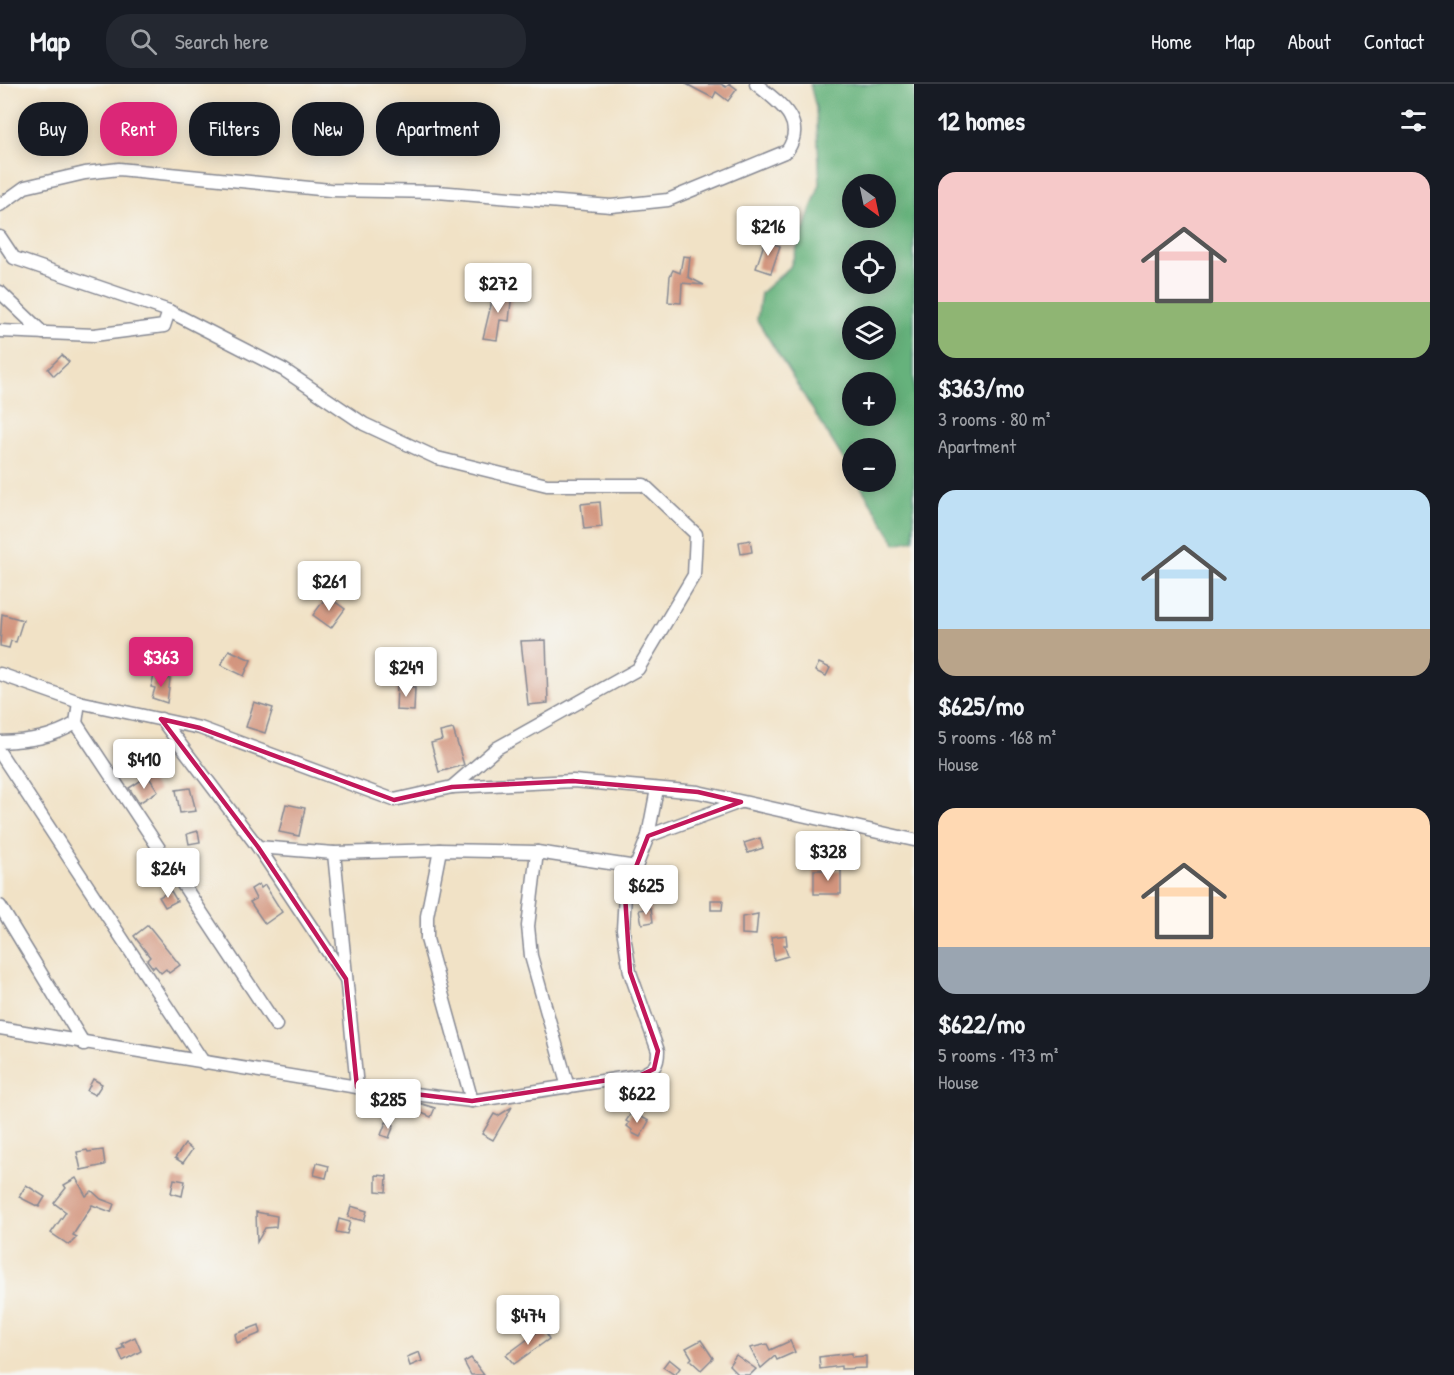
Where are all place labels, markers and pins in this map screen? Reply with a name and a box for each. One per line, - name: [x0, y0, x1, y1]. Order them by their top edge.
- pin: $216: [732, 206, 804, 257]
- pin: $272: [462, 263, 534, 314]
- pin: $261: [293, 561, 365, 612]
- pin: $363: [125, 637, 197, 688]
- pin: $249: [370, 647, 442, 698]
- pin: $410: [108, 739, 180, 790]
- pin: $328: [792, 831, 864, 882]
- pin: $264: [132, 848, 204, 899]
- pin: $625: [610, 865, 682, 916]
- pin: $622: [601, 1073, 673, 1124]
- pin: $285: [352, 1079, 424, 1130]
- pin: $474: [492, 1295, 564, 1346]

